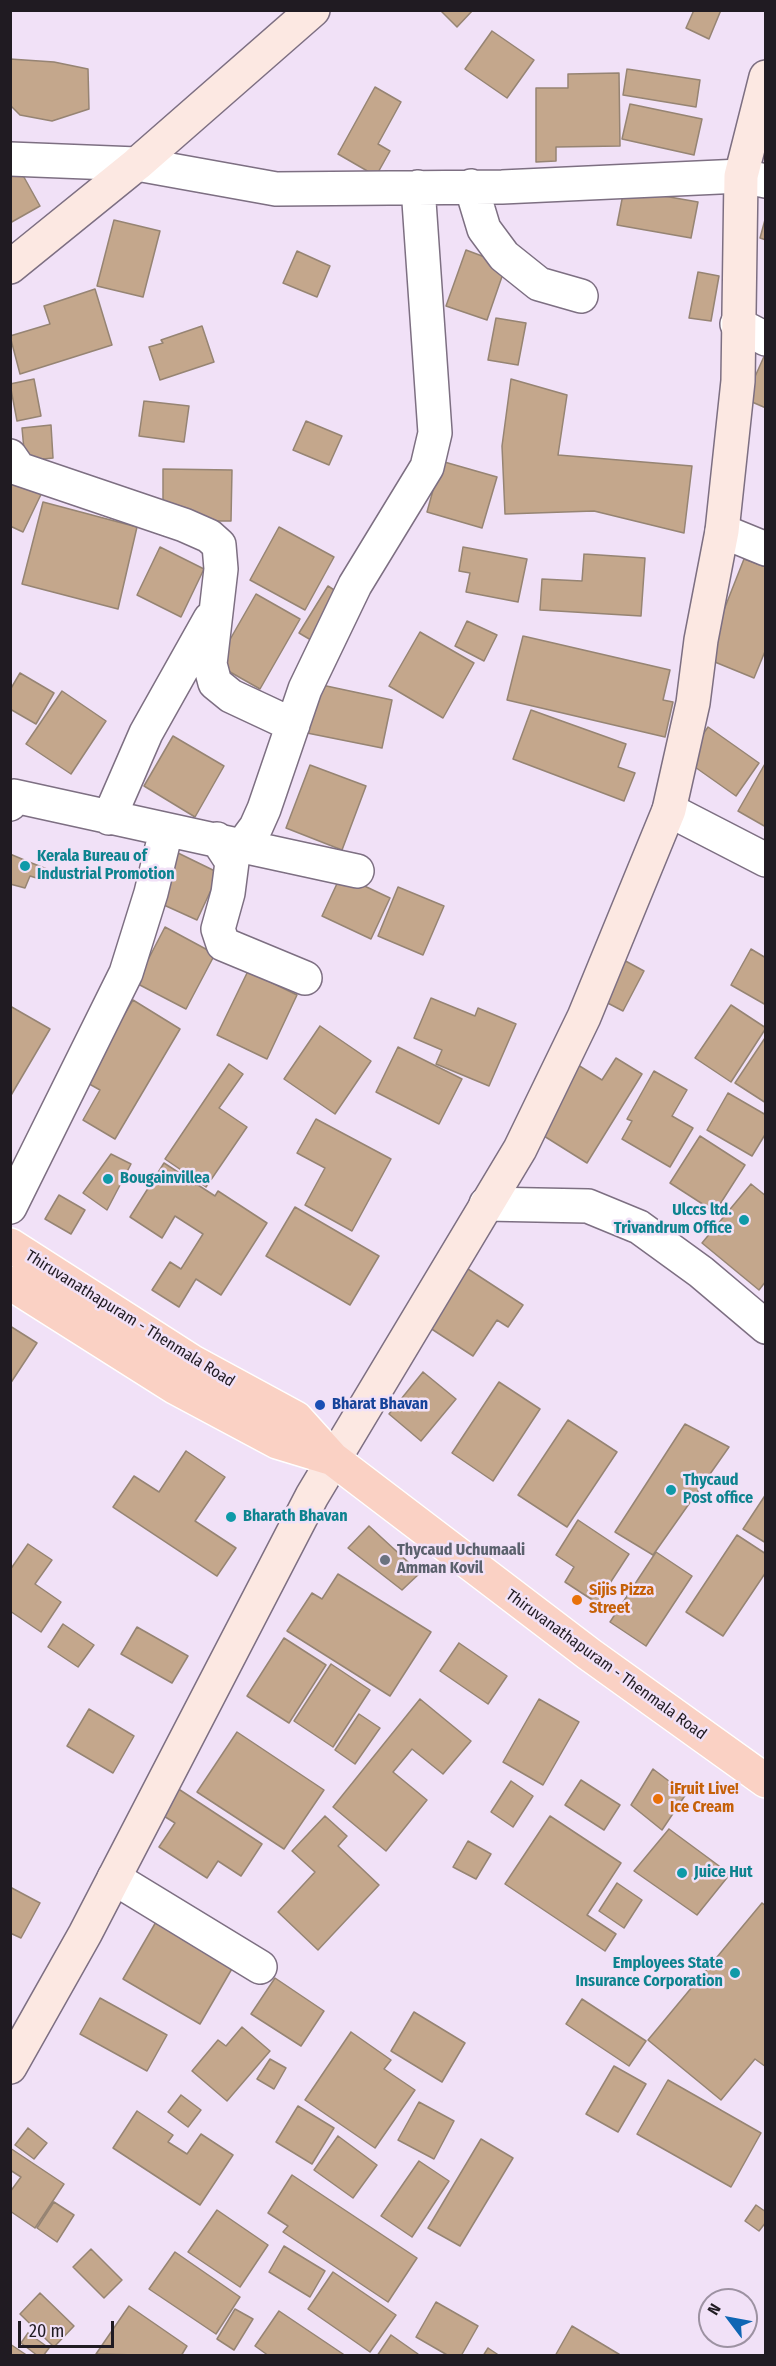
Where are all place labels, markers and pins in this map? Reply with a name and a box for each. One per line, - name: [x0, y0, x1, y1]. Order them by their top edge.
- place label: Kerala Bureau of Industrial Promotion: [37, 847, 175, 885]
- marker: Kerala Bureau of Industrial Promotion: [18, 859, 32, 873]
- place label: Bougainvillea: [120, 1169, 210, 1189]
- marker: Bougainvillea: [101, 1172, 115, 1186]
- place label: Ulccs ltd. Trivandrum Office: [614, 1201, 732, 1239]
- marker: Ulccs ltd. Trivandrum Office: [737, 1213, 751, 1227]
- place label: Bharat Bhavan: [332, 1395, 428, 1415]
- marker: Bharat Bhavan: [313, 1398, 327, 1412]
- place label: Thycaud Post office: [683, 1471, 753, 1509]
- marker: Thycaud Post office: [664, 1483, 678, 1497]
- place label: Bharath Bhavan: [243, 1507, 348, 1527]
- marker: Bharath Bhavan: [224, 1510, 238, 1524]
- place label: Thycaud Uchumaali Amman Kovil: [397, 1541, 525, 1579]
- marker: Thycaud Uchumaali Amman Kovil: [378, 1553, 392, 1567]
- place label: Sijis Pizza Street: [589, 1581, 654, 1619]
- marker: Sijis Pizza Street: [570, 1593, 584, 1607]
- place label: iFruit Live! Ice Cream: [670, 1780, 739, 1818]
- marker: iFruit Live! Ice Cream: [651, 1792, 665, 1806]
- place label: Juice Hut: [694, 1863, 753, 1883]
- marker: Juice Hut: [675, 1866, 689, 1880]
- place label: Employees State Insurance Corporation: [575, 1954, 723, 1992]
- marker: Employees State Insurance Corporation: [728, 1966, 742, 1980]

